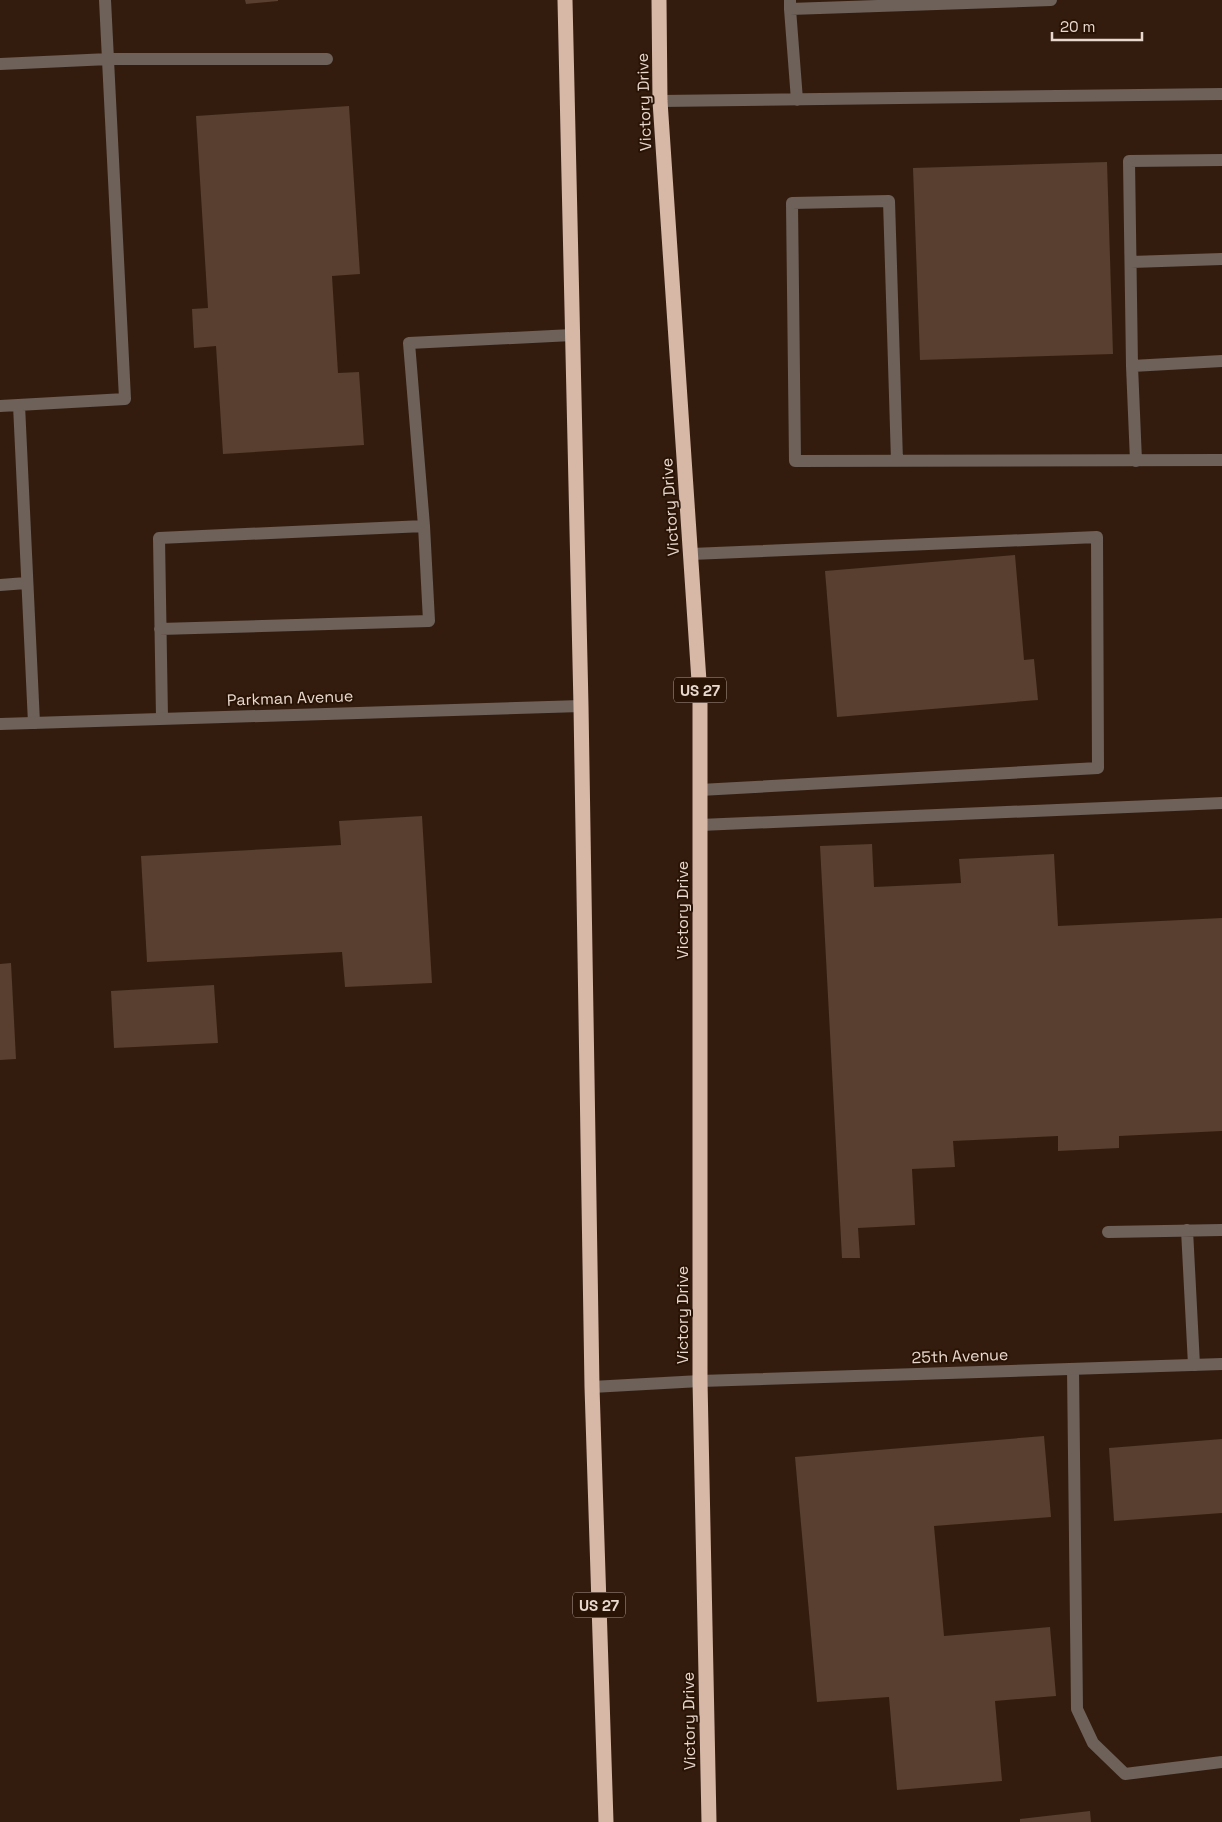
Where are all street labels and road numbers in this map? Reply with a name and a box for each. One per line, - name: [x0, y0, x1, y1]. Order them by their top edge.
- street label: Victory Drive: [632, 53, 656, 151]
- street label: Victory Drive: [656, 457, 684, 557]
- road number: US 27: [674, 678, 726, 702]
- street label: Parkman Avenue: [226, 685, 354, 711]
- street label: Victory Drive: [672, 861, 693, 959]
- street label: Victory Drive: [672, 1266, 693, 1364]
- street label: 25th Avenue: [911, 1344, 1009, 1368]
- road number: US 27: [573, 1592, 625, 1618]
- street label: Victory Drive: [678, 1672, 700, 1770]

